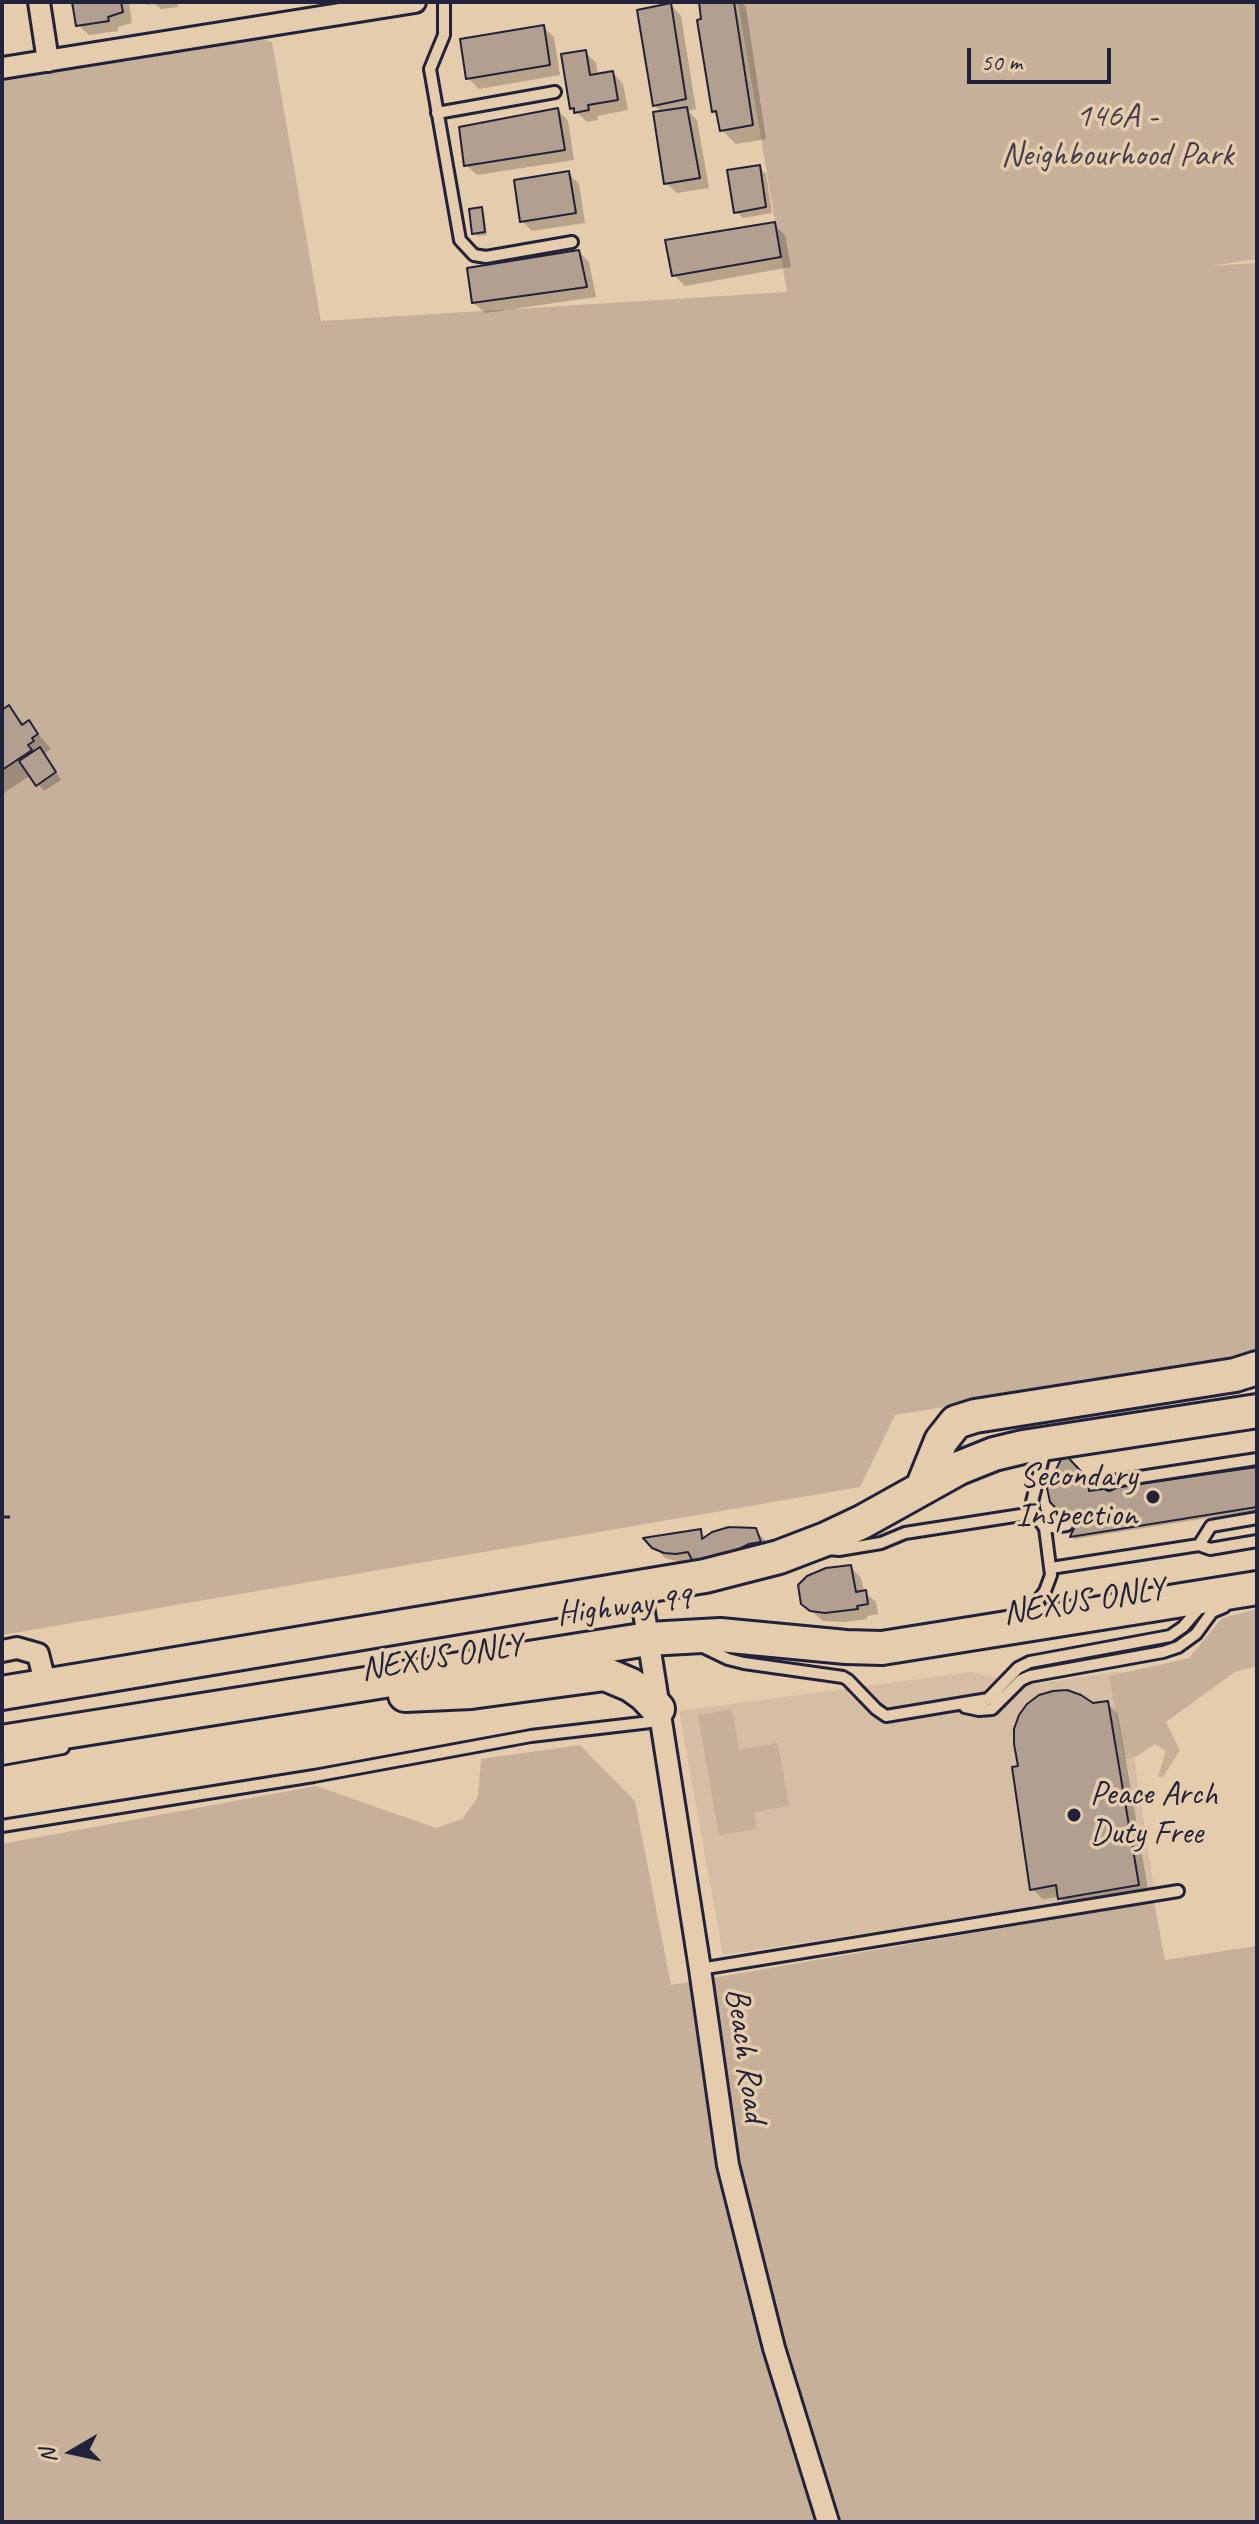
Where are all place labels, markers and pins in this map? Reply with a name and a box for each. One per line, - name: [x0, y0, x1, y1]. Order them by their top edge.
- place label: Secondary Inspection: [1016, 1457, 1137, 1536]
- marker: Secondary Inspection: [1144, 1488, 1162, 1506]
- place label: Peace Arch Duty Free: [1090, 1775, 1217, 1854]
- marker: Peace Arch Duty Free: [1065, 1806, 1083, 1824]

